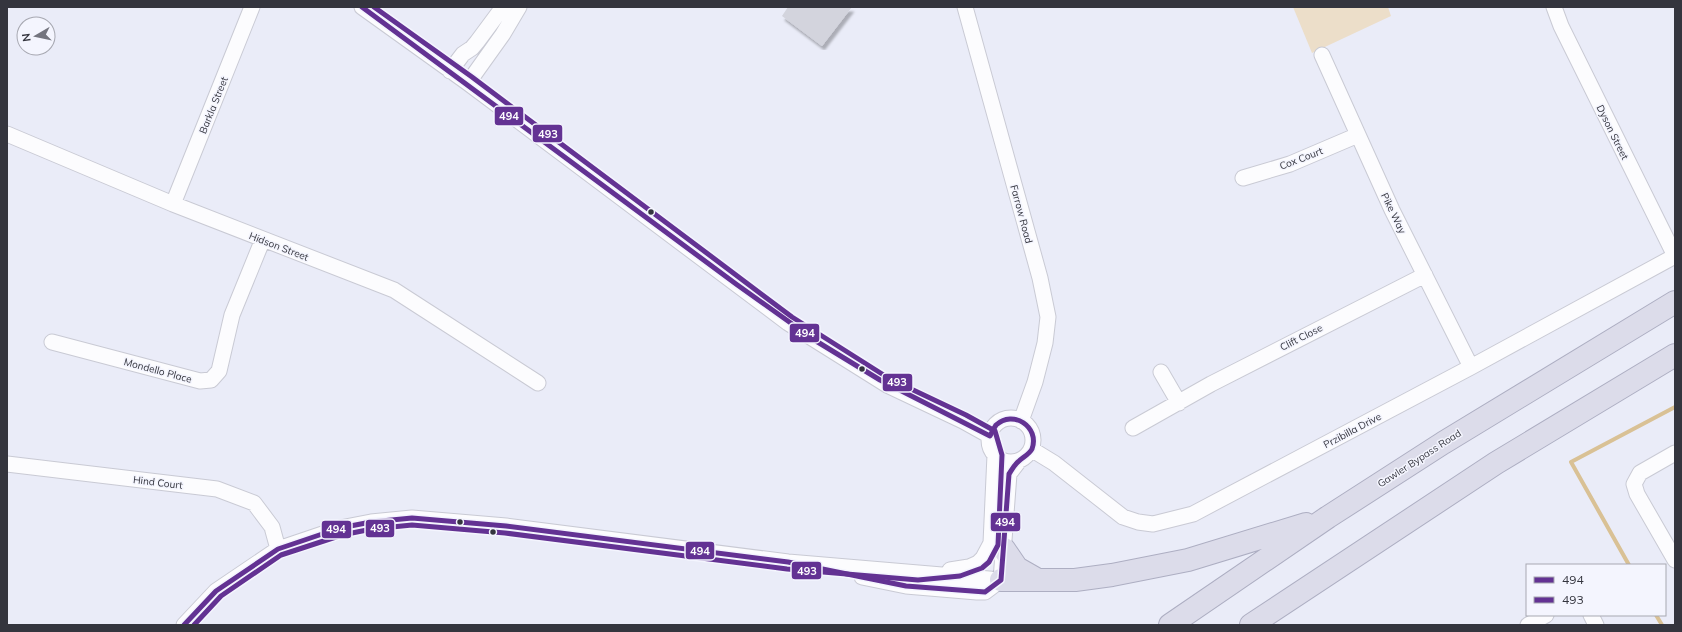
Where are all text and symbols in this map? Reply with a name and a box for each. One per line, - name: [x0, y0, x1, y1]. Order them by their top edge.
- north arrow: [16, 16, 56, 56]
- text: N: [19, 32, 34, 43]
- street label: Barkla Street: [196, 74, 231, 136]
- street label: Dyson Street: [1594, 103, 1632, 162]
- line badge: 494: [494, 106, 524, 126]
- text: 494: [499, 109, 519, 123]
- line badge: 493: [532, 124, 563, 143]
- text: 493: [538, 127, 558, 141]
- street label: Cox Court: [1278, 144, 1325, 173]
- street label: Farrow Road: [1007, 183, 1036, 245]
- street label: Pike Way: [1378, 191, 1409, 236]
- unlabelled marker: [646, 207, 656, 217]
- street label: Hidson Street: [247, 229, 311, 264]
- street label: Clift Close: [1278, 321, 1325, 354]
- line badge: 494: [789, 323, 820, 343]
- text: 494: [795, 326, 815, 340]
- street label: Mondello Place: [122, 355, 193, 386]
- unlabelled marker: [857, 364, 867, 374]
- line badge: 493: [882, 373, 913, 392]
- text: 493: [887, 375, 907, 389]
- street label: Przibilla Drive: [1321, 410, 1383, 451]
- street label: Gawler Bypass Road: [1375, 427, 1464, 490]
- street label: Hind Court: [132, 473, 184, 492]
- line badge: 494: [990, 512, 1021, 532]
- text: 494: [995, 515, 1015, 529]
- unlabelled marker: [455, 517, 465, 527]
- line badge: 493: [365, 519, 395, 538]
- line badge: 494: [321, 520, 352, 539]
- text: 493: [370, 521, 390, 535]
- text: 494: [326, 522, 346, 536]
- unlabelled marker: [488, 527, 498, 537]
- line badge: 494: [685, 541, 715, 560]
- text: 494: [690, 544, 710, 558]
- line badge: 493: [791, 561, 822, 580]
- text: 493: [797, 564, 817, 578]
- legend: [1526, 564, 1666, 616]
- text: 494: [1562, 572, 1584, 587]
- text: 493: [1562, 592, 1584, 607]

